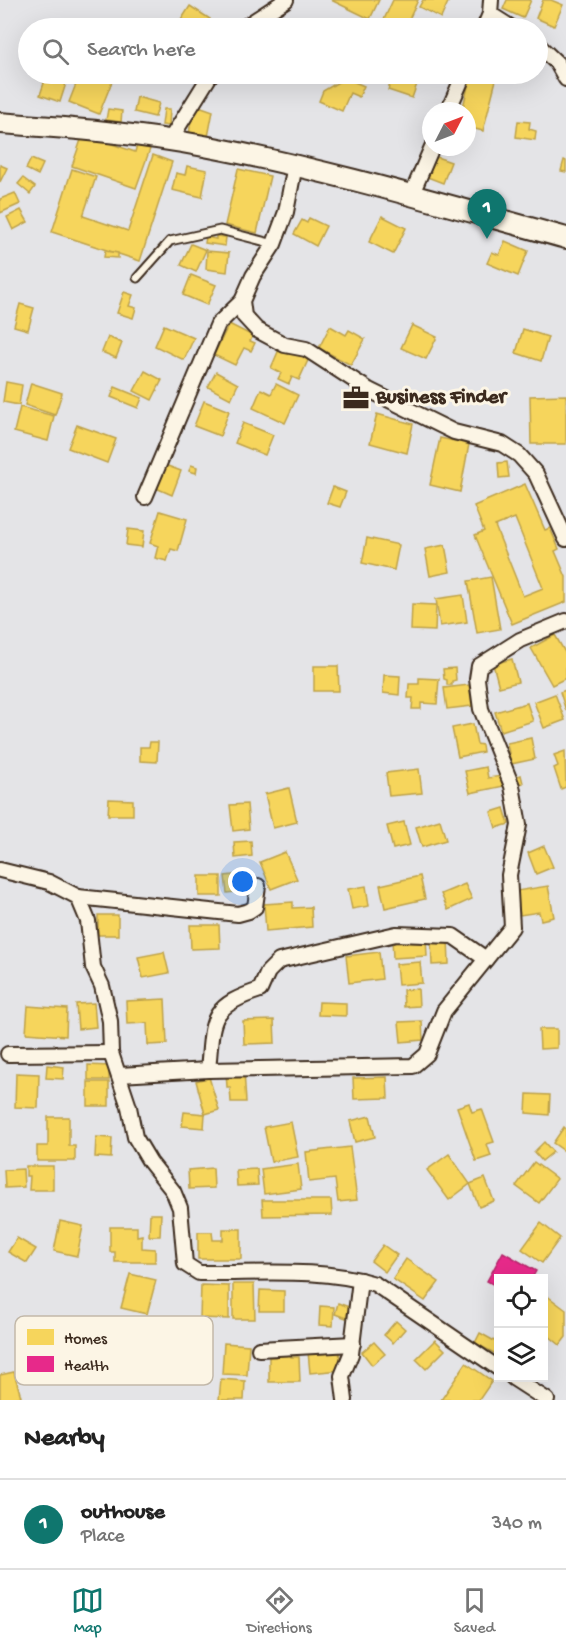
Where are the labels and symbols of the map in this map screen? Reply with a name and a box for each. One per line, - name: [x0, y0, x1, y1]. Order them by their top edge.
- north arrow: [422, 102, 476, 156]
- pin: 1: [468, 190, 506, 239]
- office icon: Business Finder: [341, 383, 371, 413]
- place label: Business Finder: [375, 386, 509, 411]
- your location: [228, 867, 257, 896]
- legend: [15, 1316, 213, 1385]
- text: Homes: [64, 1331, 108, 1350]
- text: Health: [64, 1358, 109, 1377]

